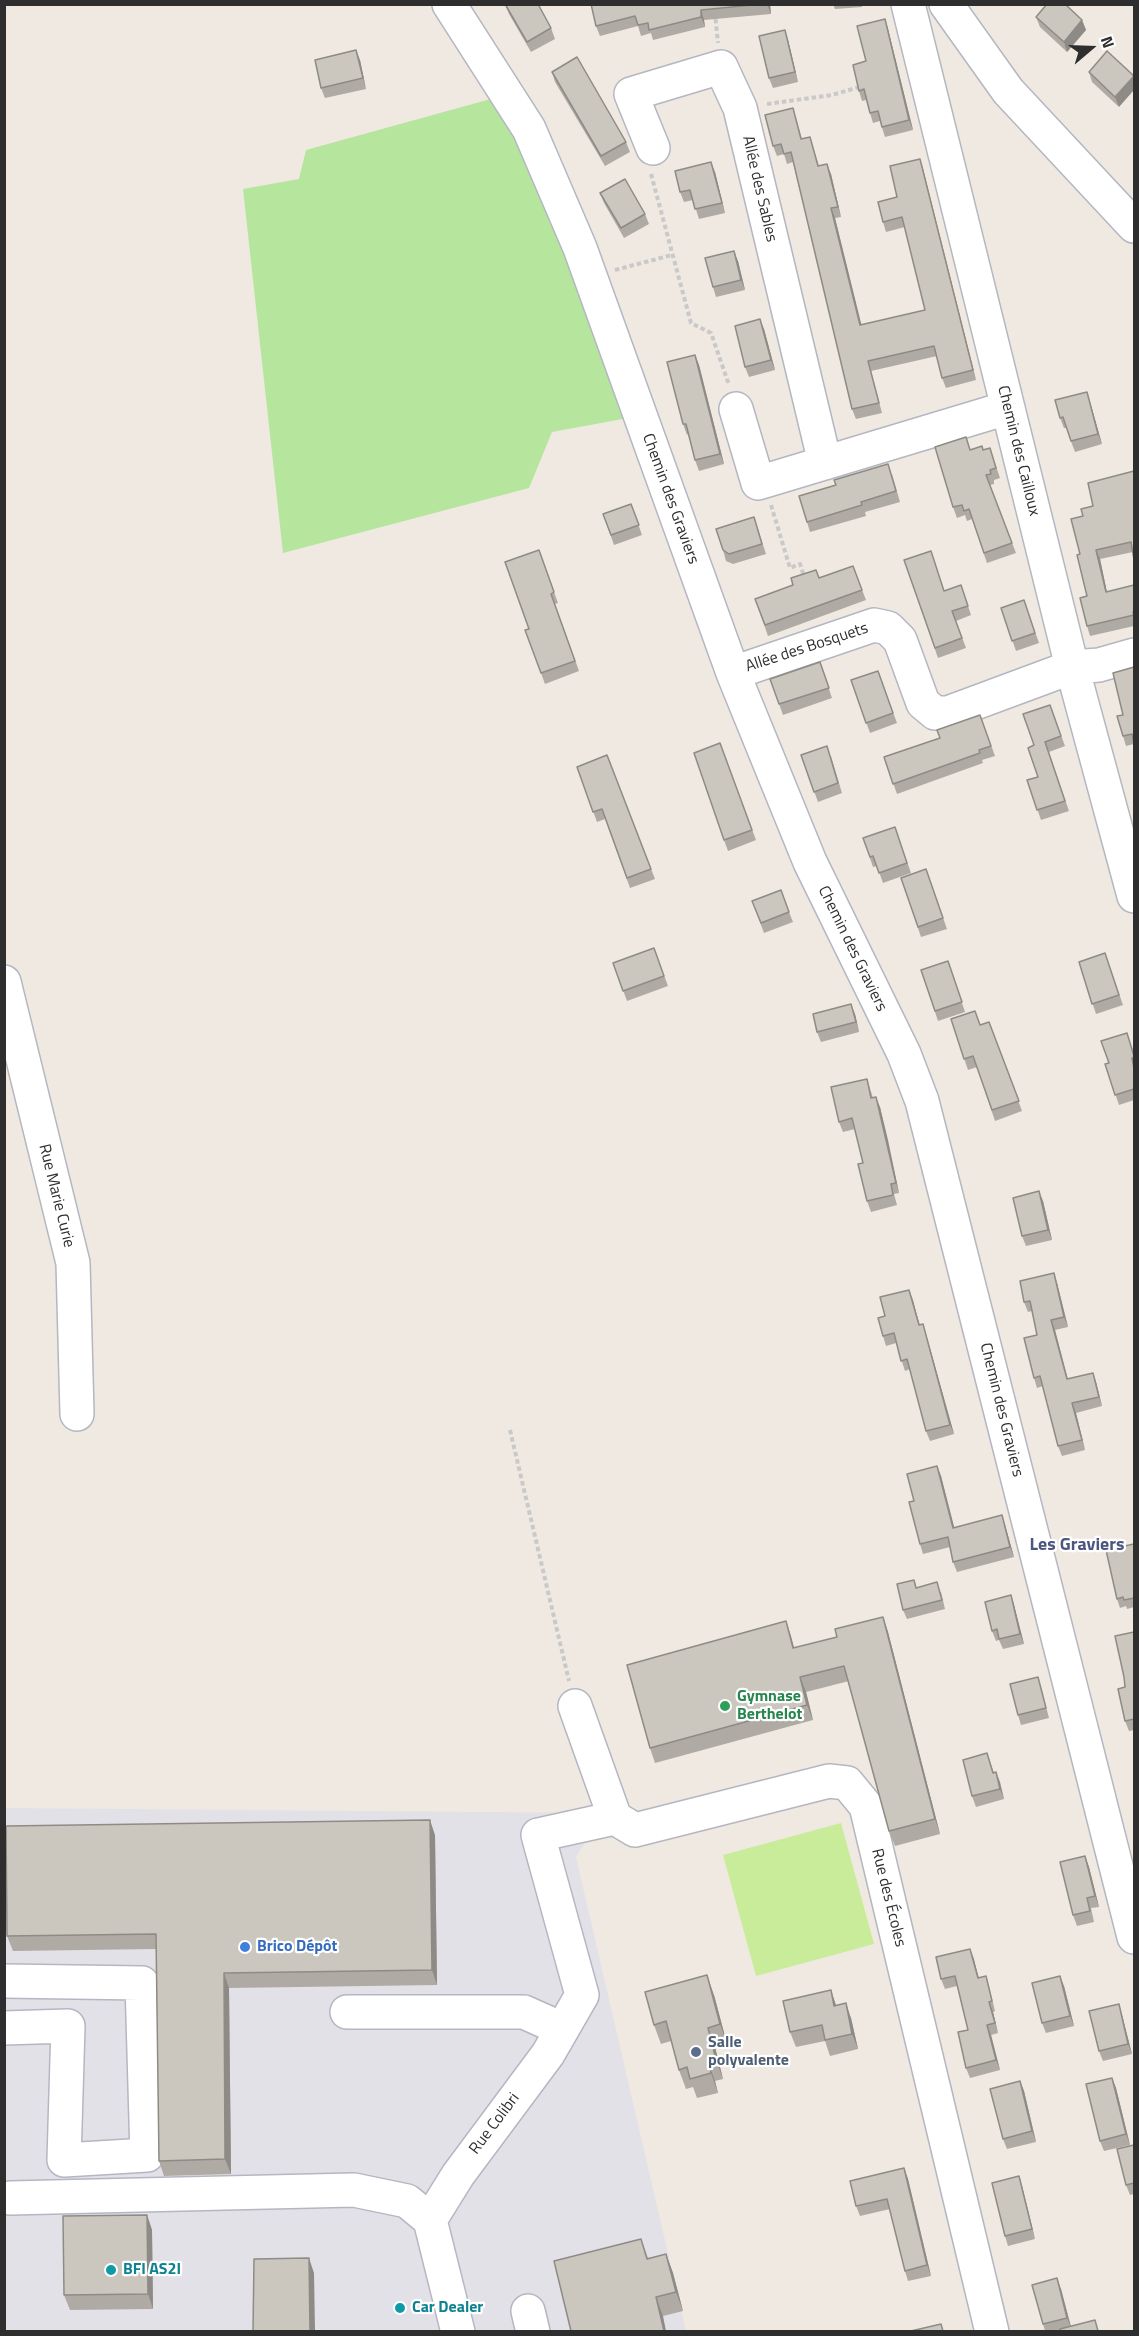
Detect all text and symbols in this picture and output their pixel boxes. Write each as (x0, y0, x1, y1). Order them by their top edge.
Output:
north arrow (1061, 18, 1121, 78)
text: N (1095, 33, 1121, 51)
street label: Allée des Sables (737, 134, 781, 244)
street label: Chemin des Cailloux (993, 384, 1043, 518)
street label: Chemin des Graviers (637, 431, 703, 567)
street label: Allée des Bosquets (743, 619, 871, 677)
street label: Chemin des Graviers (813, 883, 891, 1015)
street label: Rue Marie Curie (34, 1142, 78, 1250)
street label: Chemin des Graviers (975, 1341, 1027, 1479)
district label: Les Graviers (1030, 1535, 1124, 1557)
place label: Gymnase Berthelot (737, 1687, 802, 1725)
marker: Gymnase Berthelot (718, 1699, 732, 1713)
street label: Rue des Écoles (867, 1847, 909, 1949)
place label: Brico Dépôt (257, 1937, 337, 1957)
marker: Brico Dépôt (238, 1940, 252, 1954)
place label: Salle polyvalente (708, 2033, 789, 2071)
marker: Salle polyvalente (689, 2045, 703, 2059)
street label: Rue Colibri (466, 2090, 524, 2158)
place label: BFI AS2I (123, 2260, 181, 2280)
marker: BFI AS2I (104, 2263, 118, 2277)
place label: Car Dealer (412, 2298, 483, 2318)
marker: Car Dealer (393, 2301, 407, 2315)

